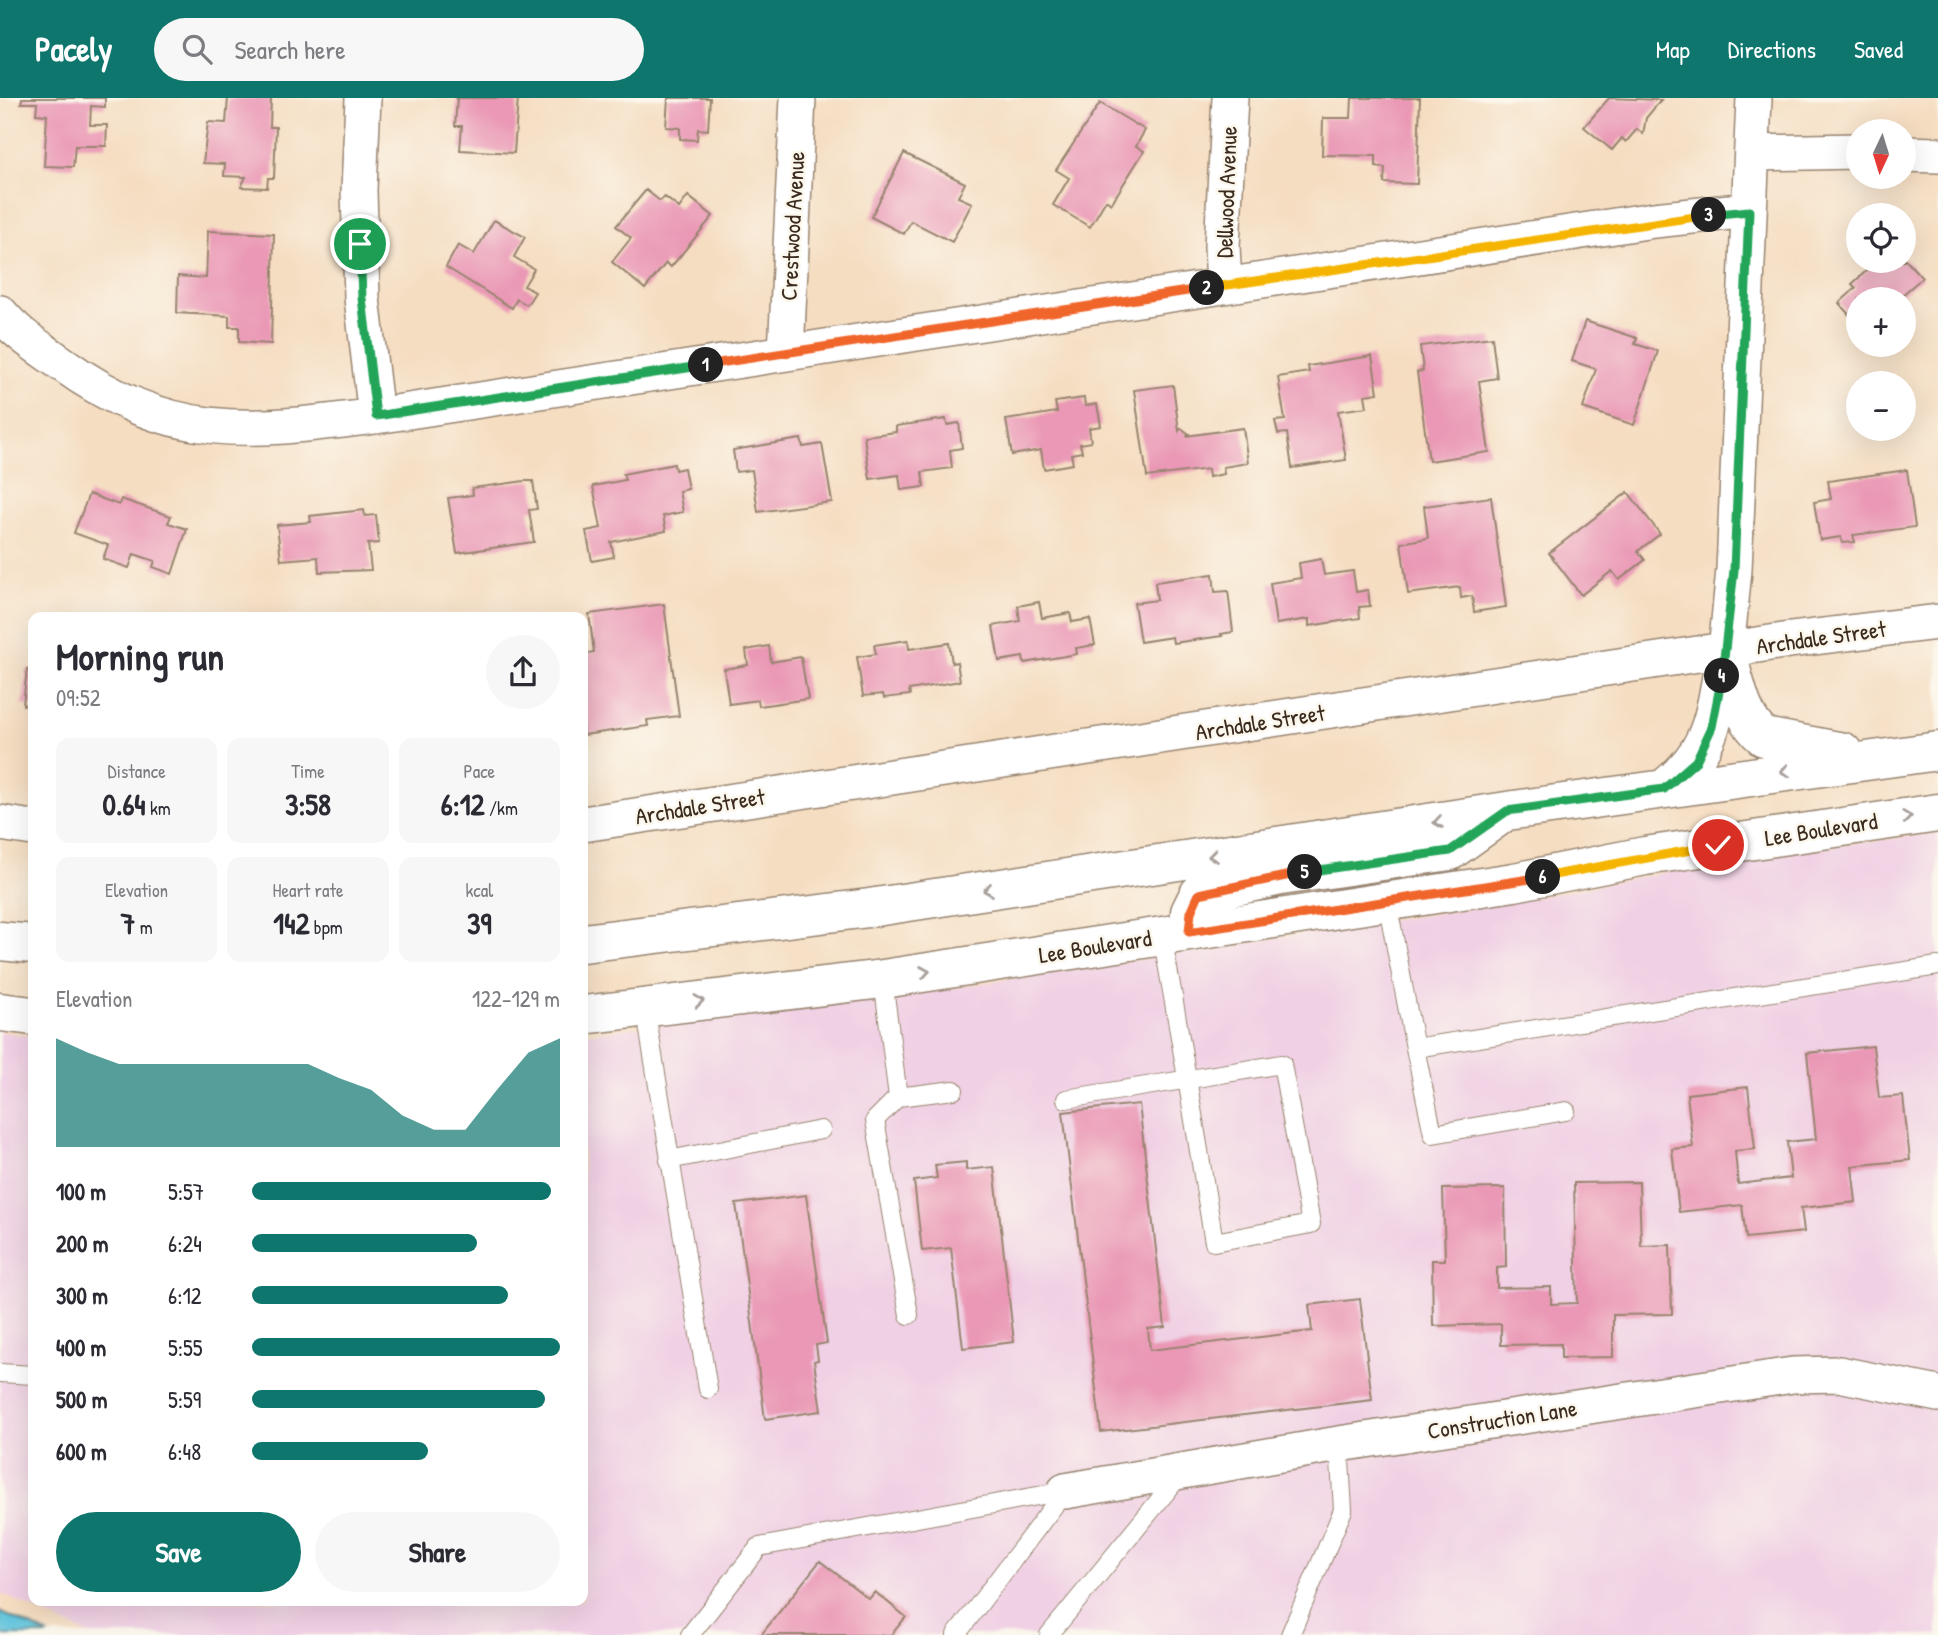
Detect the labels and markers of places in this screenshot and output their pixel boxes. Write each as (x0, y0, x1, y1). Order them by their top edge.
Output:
pin: 3 (1692, 198, 1726, 232)
pin (330, 214, 390, 274)
pin: 2 (1190, 270, 1224, 306)
pin: 1 (688, 348, 724, 382)
pin: 4 (1704, 658, 1740, 694)
pin (1688, 815, 1748, 875)
pin: 5 (1288, 854, 1322, 890)
pin: 6 (1526, 860, 1560, 894)

